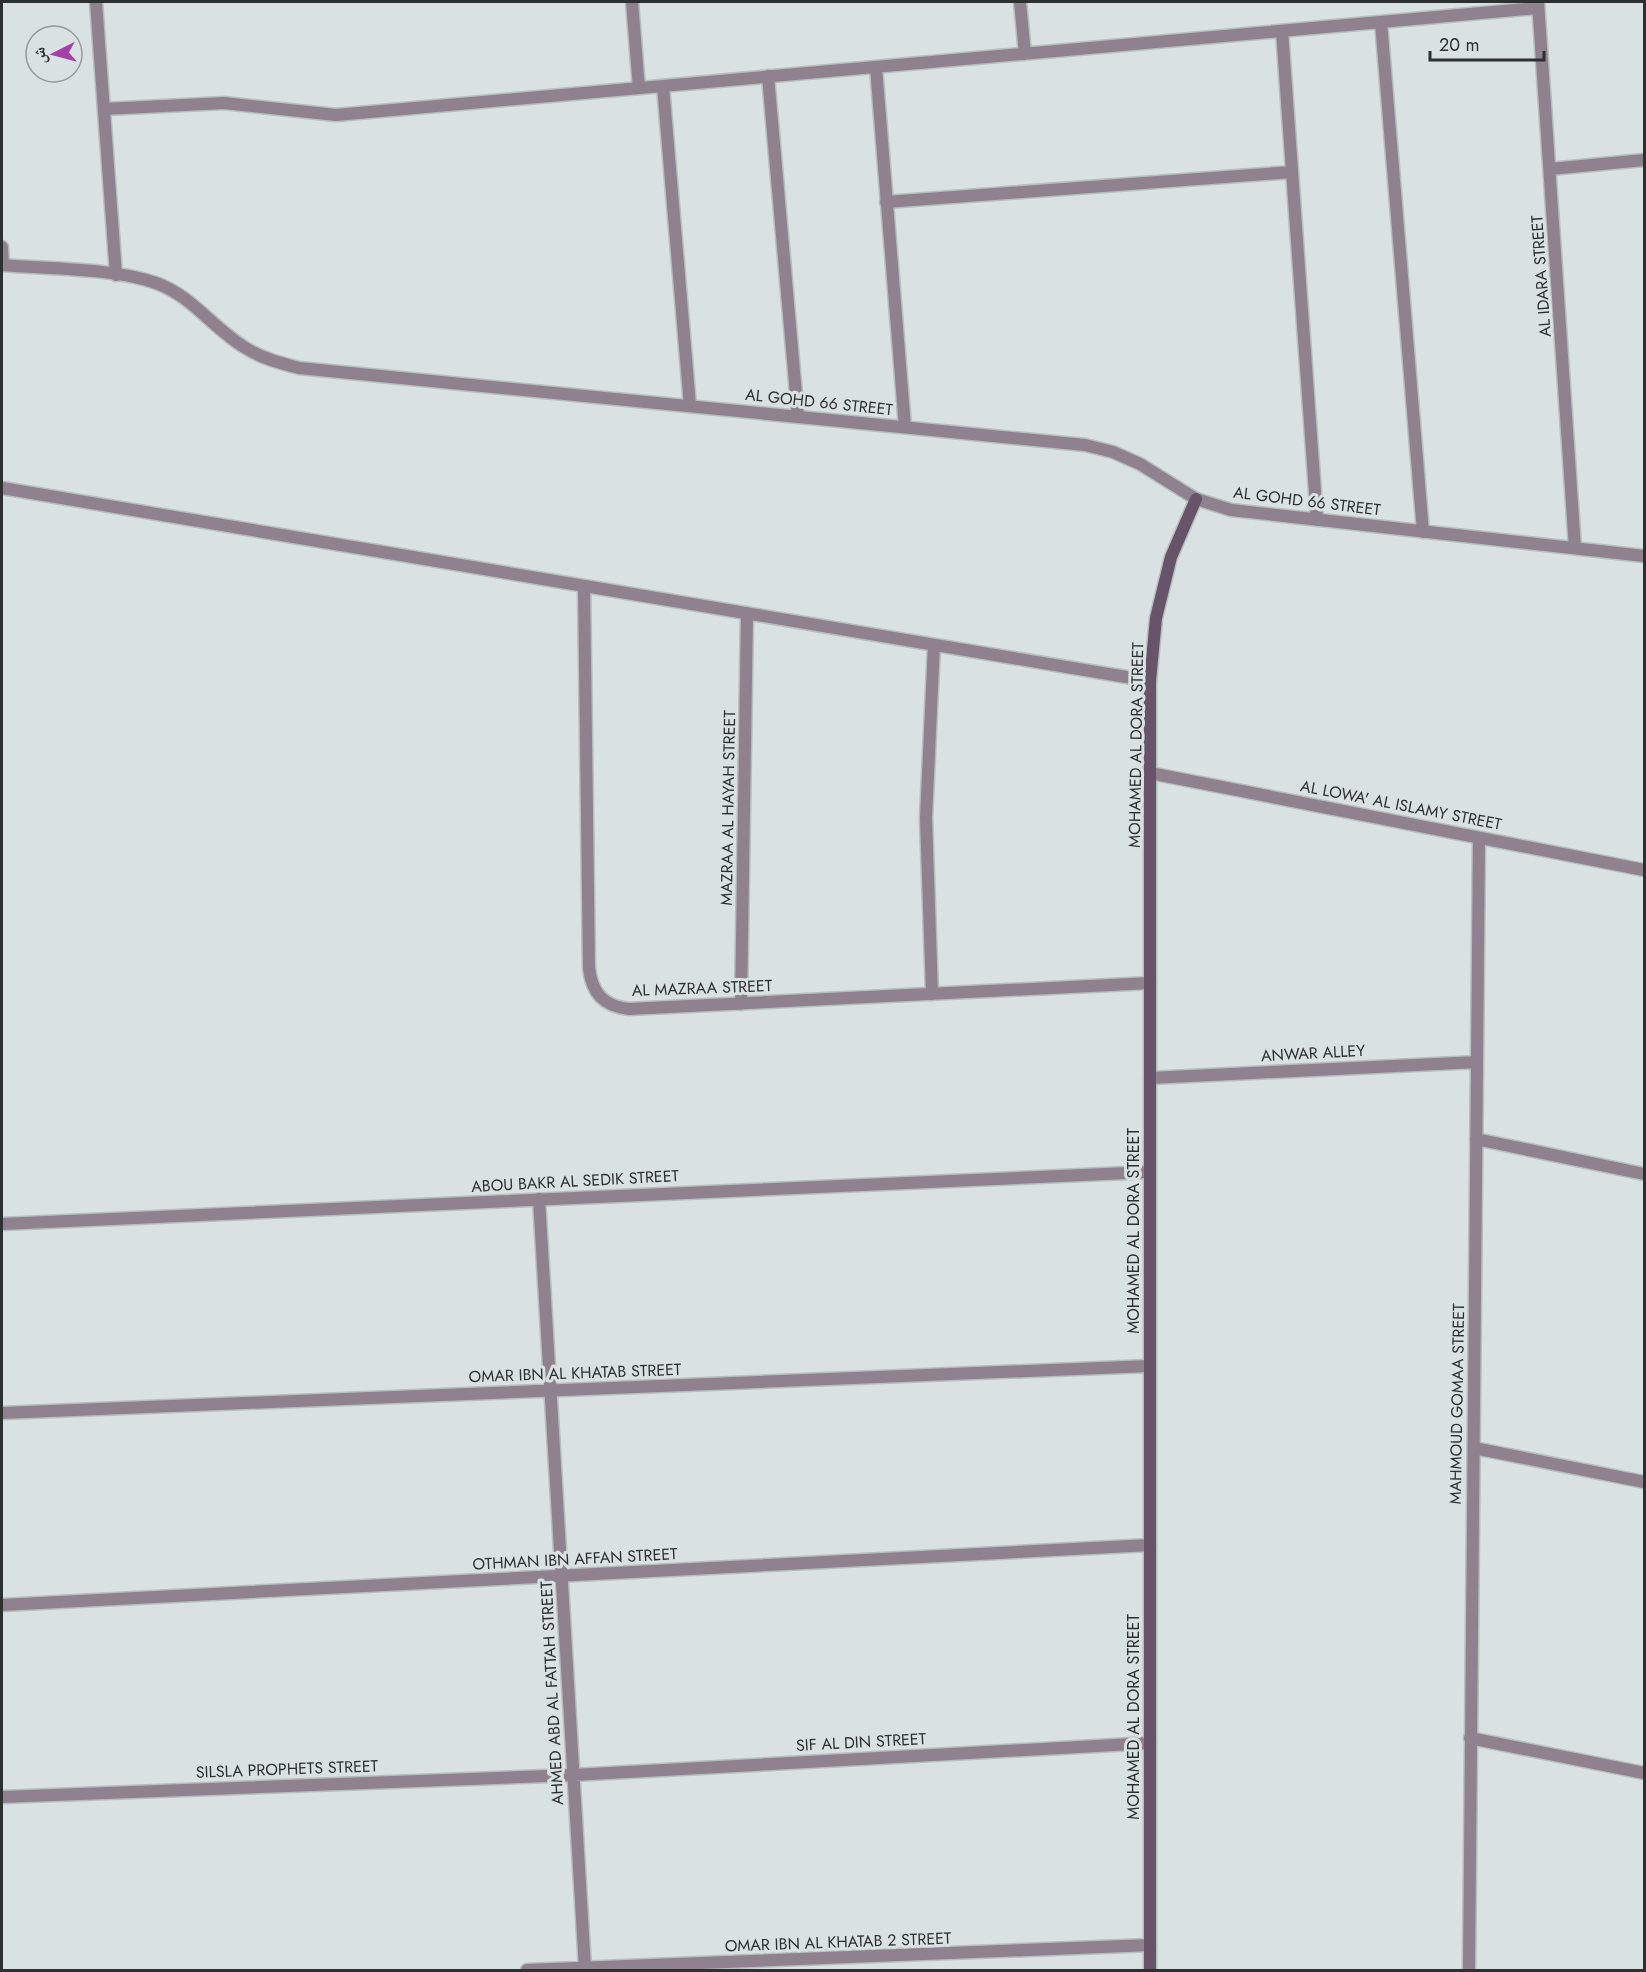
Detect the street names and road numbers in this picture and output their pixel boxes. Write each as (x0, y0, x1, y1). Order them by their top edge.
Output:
street label: AL IDARA STREET (1525, 214, 1557, 338)
street label: AL GOHD 66 STREET (744, 383, 894, 421)
street label: AL GOHD 66 STREET (1232, 481, 1382, 522)
street label: MOHAMED AL DORA STREET (1123, 641, 1149, 848)
street label: MAZRAA AL HAYAH STREET (715, 710, 741, 906)
street label: AL LOWA' AL ISLAMY STREET (1298, 774, 1504, 836)
street label: AL MAZRAA STREET (631, 974, 773, 1002)
street label: ANWAR ALLEY (1260, 1039, 1366, 1067)
street label: MOHAMED AL DORA STREET (1122, 1128, 1145, 1334)
street label: ABOU BAKR AL SEDIK STREET (471, 1164, 680, 1198)
street label: MAHMOUD GOMAA STREET (1444, 1303, 1470, 1505)
street label: OMAR IBN AL KHATAB STREET (468, 1358, 682, 1388)
street label: OTHMAN IBN AFFAN STREET (472, 1542, 679, 1576)
street label: AHMED ABD AL FATTAH STREET (535, 1580, 569, 1806)
street label: MOHAMED AL DORA STREET (1122, 1614, 1145, 1820)
street label: SIF AL DIN STREET (795, 1727, 927, 1757)
street label: SILSLA PROPHETS STREET (196, 1754, 379, 1784)
street label: OMAR IBN AL KHATAB 2 STREET (724, 1927, 952, 1957)

